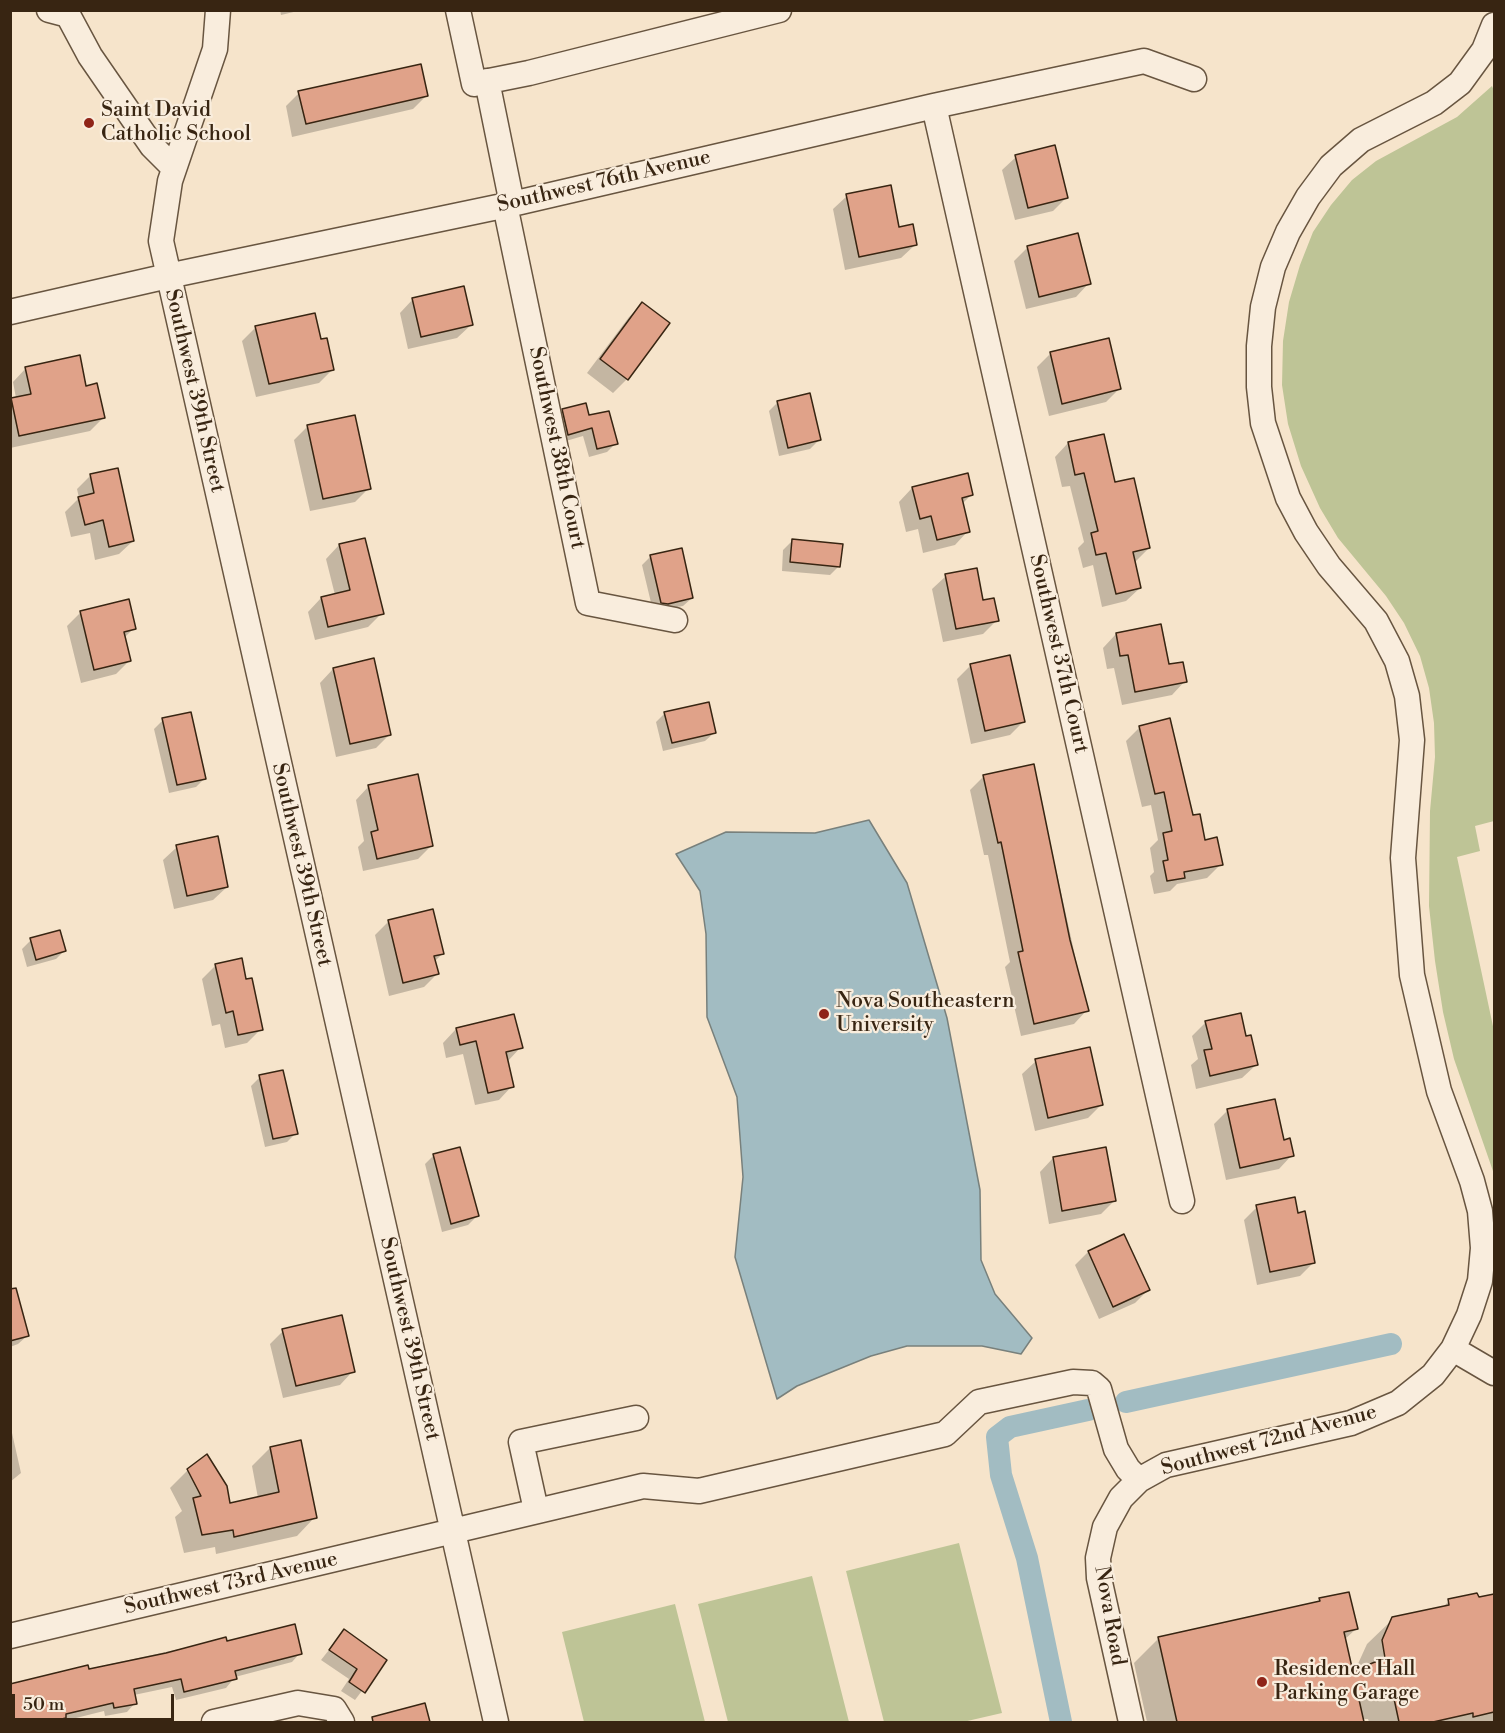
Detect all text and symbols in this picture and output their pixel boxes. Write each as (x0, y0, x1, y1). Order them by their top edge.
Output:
place label: Saint David Catholic School (101, 98, 251, 148)
marker: Saint David Catholic School (82, 116, 96, 130)
street label: Southwest 76th Avenue (495, 145, 713, 219)
street label: Southwest 39th Street (158, 287, 230, 495)
street label: Southwest 38th Court (522, 344, 590, 552)
street label: Southwest 37th Court (1023, 552, 1093, 756)
street label: Southwest 39th Street (265, 761, 337, 969)
place label: Nova Southeastern University (836, 989, 1014, 1039)
marker: Nova Southeastern University (817, 1007, 831, 1021)
street label: Southwest 39th Street (373, 1235, 445, 1443)
street label: Southwest 72nd Avenue (1158, 1400, 1380, 1482)
street label: Southwest 73rd Avenue (122, 1547, 340, 1621)
street label: Nova Road (1088, 1564, 1130, 1668)
place label: Residence Hall Parking Garage (1274, 1657, 1419, 1707)
marker: Residence Hall Parking Garage (1255, 1675, 1269, 1689)
scale bar (15, 1682, 177, 1720)
text: 50 m (23, 1693, 64, 1716)

